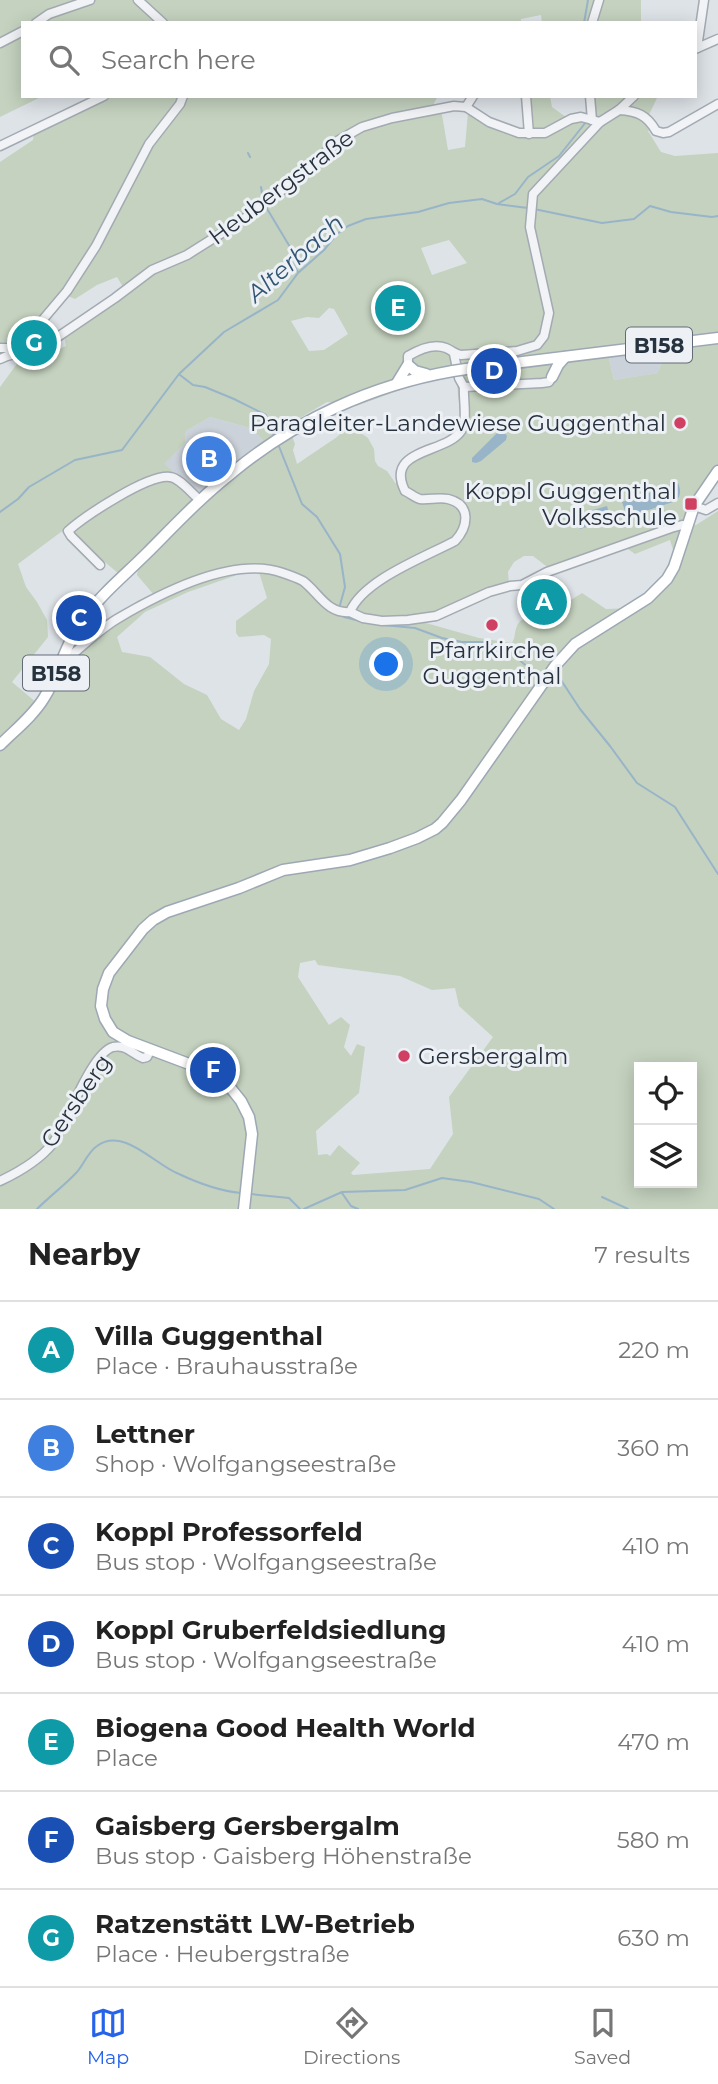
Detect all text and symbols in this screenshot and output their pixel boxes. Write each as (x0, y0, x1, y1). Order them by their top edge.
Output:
search box (21, 21, 697, 98)
icon: search (45, 41, 83, 79)
text: Search here (101, 44, 256, 76)
street label: Heubergstraße (203, 123, 359, 251)
water label: Alterbach (239, 208, 349, 309)
pin: E (375, 282, 421, 334)
pin: G (11, 317, 57, 369)
road number: B158 (626, 328, 692, 362)
pin: D (471, 345, 517, 397)
place label: Paragleiter-Landewiese Guggenthal (250, 409, 666, 437)
marker: Paragleiter-Landewiese Guggenthal (672, 415, 688, 431)
pin: B (186, 433, 232, 485)
place label: Koppl Guggenthal Volksschule (465, 477, 677, 531)
marker: Koppl Guggenthal Volksschule (683, 496, 699, 512)
pin: A (521, 576, 567, 628)
pin: C (56, 592, 102, 644)
marker: Pfarrkirche Guggenthal (484, 617, 500, 633)
place label: Pfarrkirche Guggenthal (423, 636, 561, 690)
your location (369, 647, 403, 681)
road number: B158 (23, 656, 89, 690)
place label: Gersbergalm (418, 1042, 568, 1070)
pin: F (190, 1044, 236, 1096)
marker: Gersbergalm (396, 1048, 412, 1064)
street label: Gersberg (35, 1049, 117, 1153)
map controls (634, 1062, 697, 1188)
button: locate (634, 1062, 697, 1125)
button: layers (634, 1125, 697, 1188)
text: Nearby (28, 1236, 140, 1273)
text: 7 results (594, 1241, 690, 1269)
text: Villa Guggenthal (95, 1320, 323, 1352)
text: A (42, 1336, 60, 1364)
text: 220 m (618, 1336, 690, 1364)
text: Place · Brauhausstraße (95, 1352, 358, 1380)
text: Lettner (95, 1418, 195, 1450)
text: B (42, 1434, 60, 1462)
text: 360 m (617, 1434, 690, 1462)
text: Shop · Wolfgangseestraße (95, 1450, 396, 1478)
text: Koppl Professorfeld (95, 1516, 363, 1548)
text: C (43, 1532, 59, 1560)
text: 410 m (621, 1532, 690, 1560)
text: Bus stop · Wolfgangseestraße (95, 1548, 437, 1576)
text: Koppl Gruberfeldsiedlung (95, 1614, 447, 1646)
text: D (42, 1630, 61, 1658)
text: 410 m (621, 1630, 690, 1658)
text: Bus stop · Wolfgangseestraße (95, 1646, 437, 1674)
text: Biogena Good Health World (95, 1712, 475, 1744)
text: E (43, 1728, 59, 1756)
text: 470 m (617, 1728, 690, 1756)
text: Place (95, 1744, 158, 1772)
text: Gaisberg Gersbergalm (95, 1810, 400, 1842)
text: F (44, 1826, 58, 1854)
text: 580 m (617, 1826, 690, 1854)
text: Bus stop · Gaisberg Höhenstraße (95, 1842, 472, 1870)
text: Ratzenstätt LW-Betrieb (95, 1908, 415, 1940)
text: G (42, 1924, 60, 1952)
text: 630 m (617, 1924, 690, 1952)
text: Place · Heubergstraße (95, 1940, 350, 1968)
tab: Map (87, 2004, 129, 2069)
tab: Directions (303, 2004, 400, 2069)
tab: Saved (574, 2004, 631, 2069)

